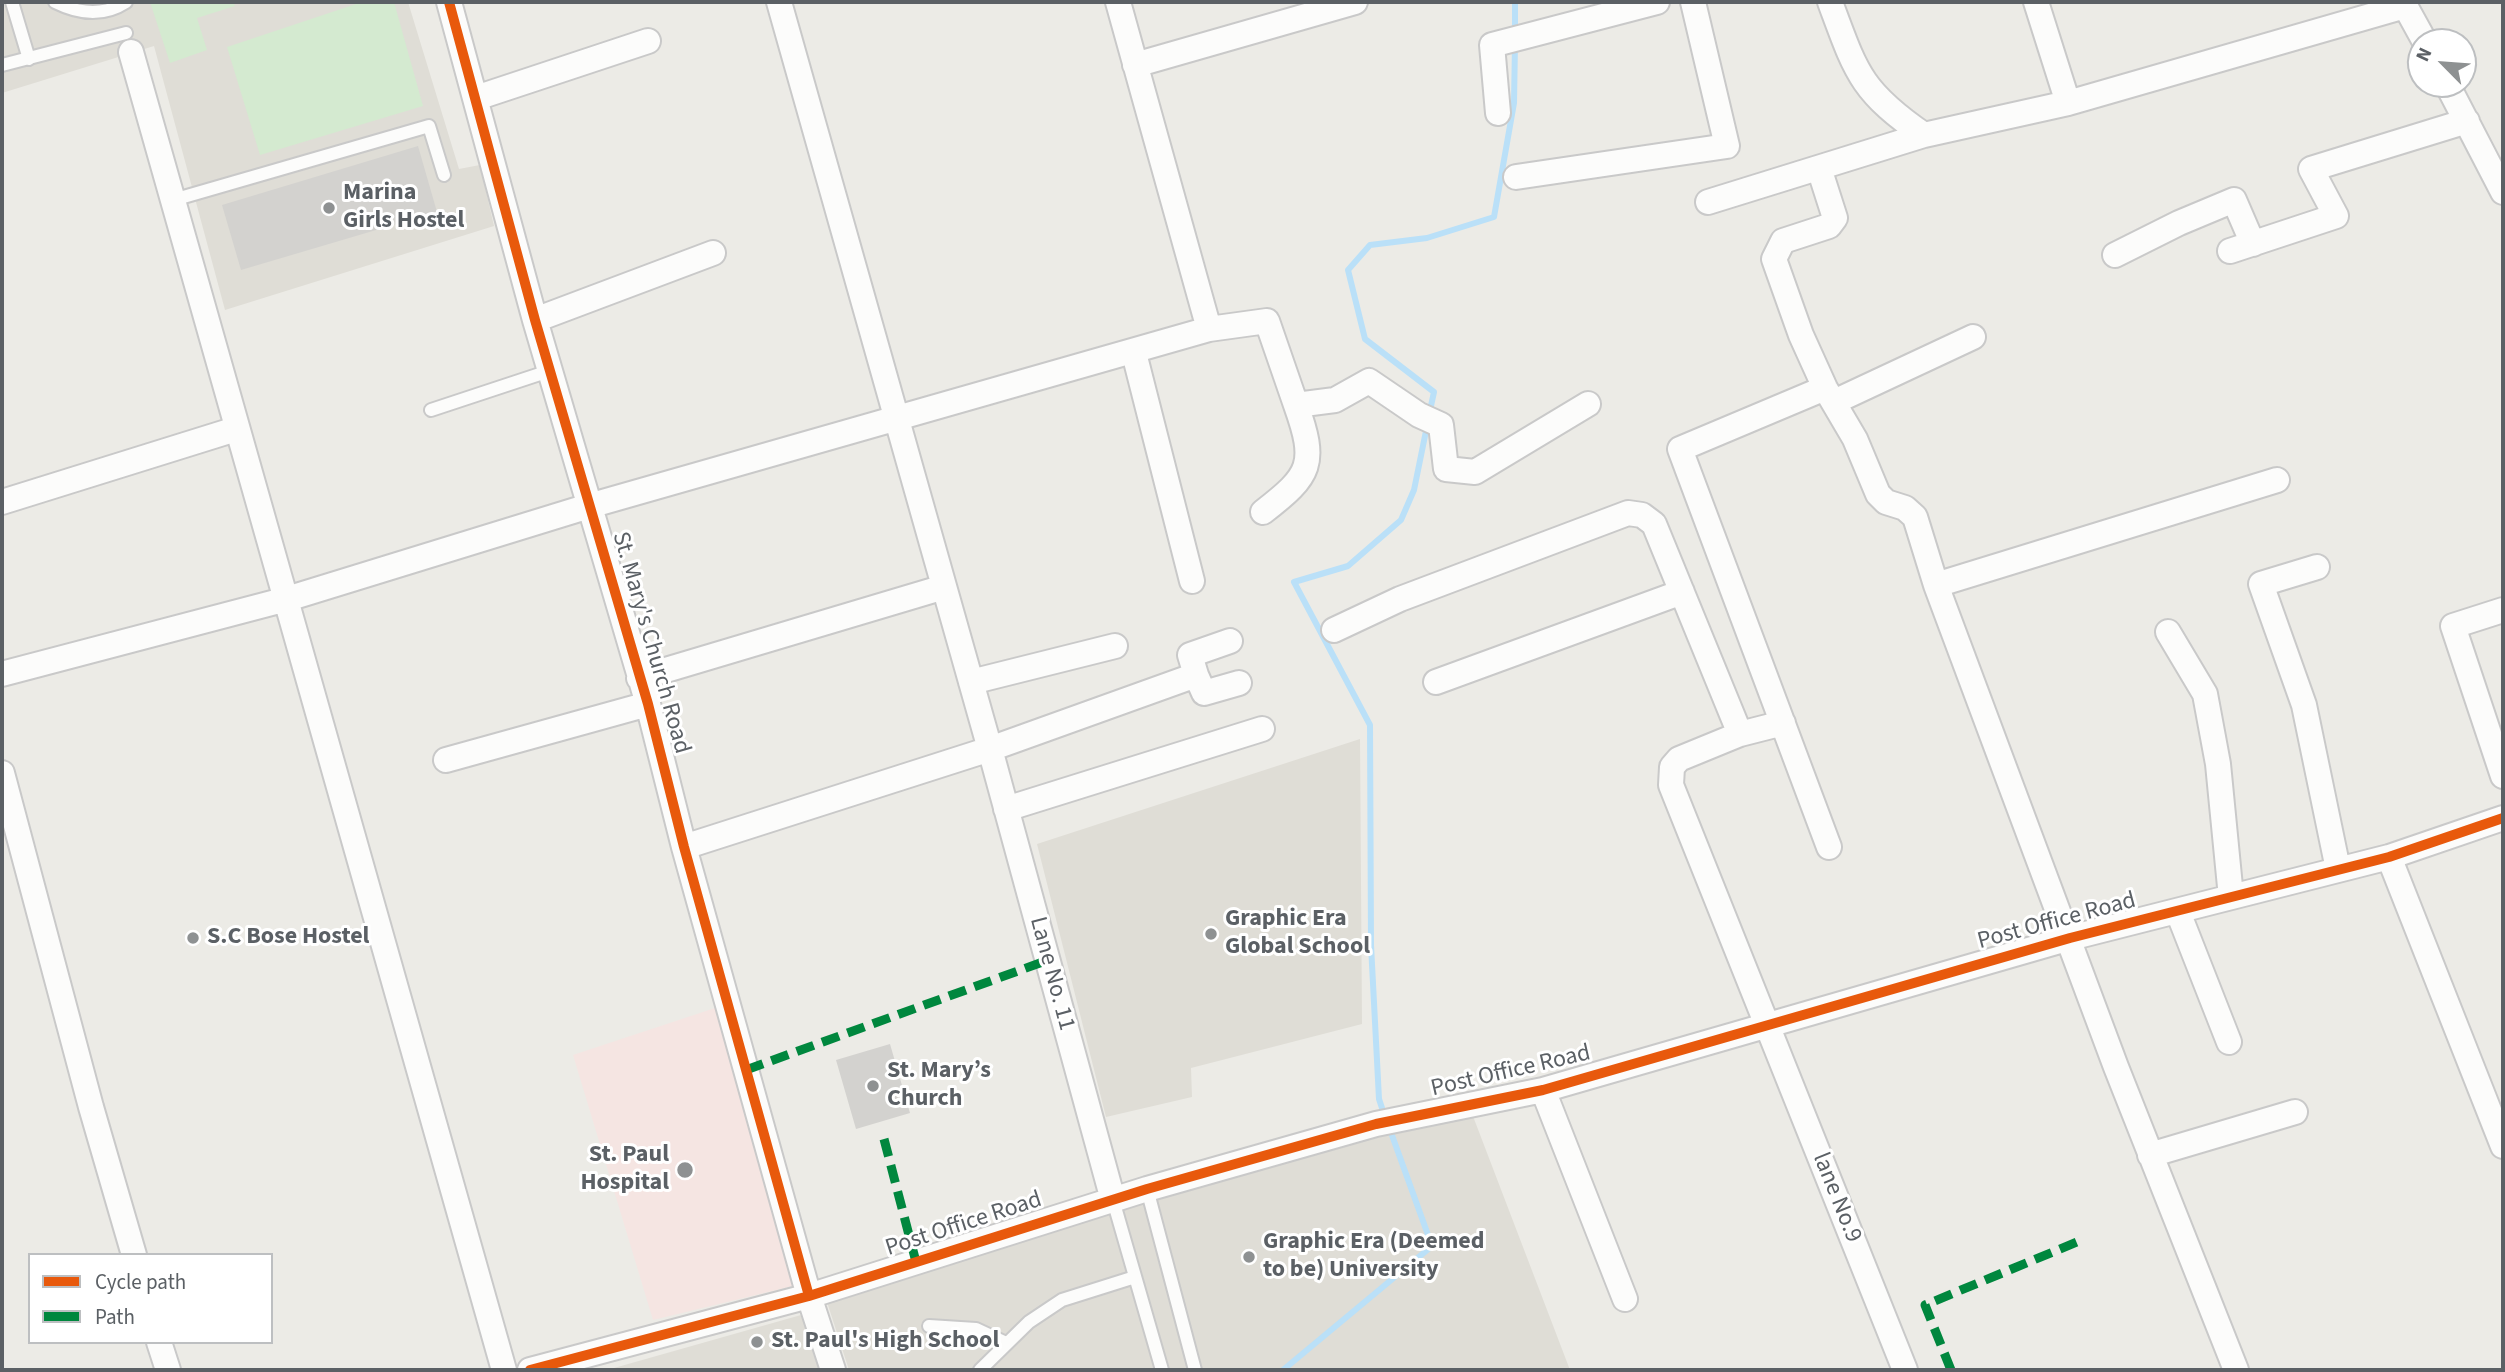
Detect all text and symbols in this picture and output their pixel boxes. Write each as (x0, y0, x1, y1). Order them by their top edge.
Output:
north arrow (2407, 28, 2477, 98)
text: N (2409, 43, 2439, 66)
place label: Marina Girls Hostel (343, 180, 464, 236)
marker: Marina Girls Hostel (321, 200, 337, 216)
street label: St. Mary's Church Road (605, 529, 695, 757)
street label: Post Office Road (1975, 887, 2139, 957)
place label: Graphic Era Global School (1225, 906, 1370, 962)
street label: Lane No. 11 (1022, 914, 1080, 1034)
place label: S.C Bose Hostel (207, 924, 369, 952)
marker: Graphic Era Global School (1203, 926, 1219, 942)
marker: S.C Bose Hostel (185, 930, 201, 946)
street label: Post Office Road (1428, 1040, 1594, 1104)
place label: St. Mary’s Church (887, 1058, 991, 1114)
marker: St. Mary’s Church (865, 1078, 881, 1094)
place label: St. Paul Hospital (580, 1142, 669, 1198)
street label: lane No.9 (1805, 1149, 1867, 1247)
marker: St. Paul Hospital (675, 1160, 695, 1180)
street label: Post Office Road (882, 1186, 1046, 1264)
place label: Graphic Era (Deemed to be) University (1263, 1229, 1485, 1285)
marker: Graphic Era (Deemed to be) University (1241, 1249, 1257, 1265)
legend (28, 1253, 273, 1344)
text: Cycle path (95, 1267, 186, 1297)
text: Path (95, 1302, 135, 1332)
place label: St. Paul's High School (771, 1328, 999, 1356)
marker: St. Paul's High School (749, 1334, 765, 1350)

